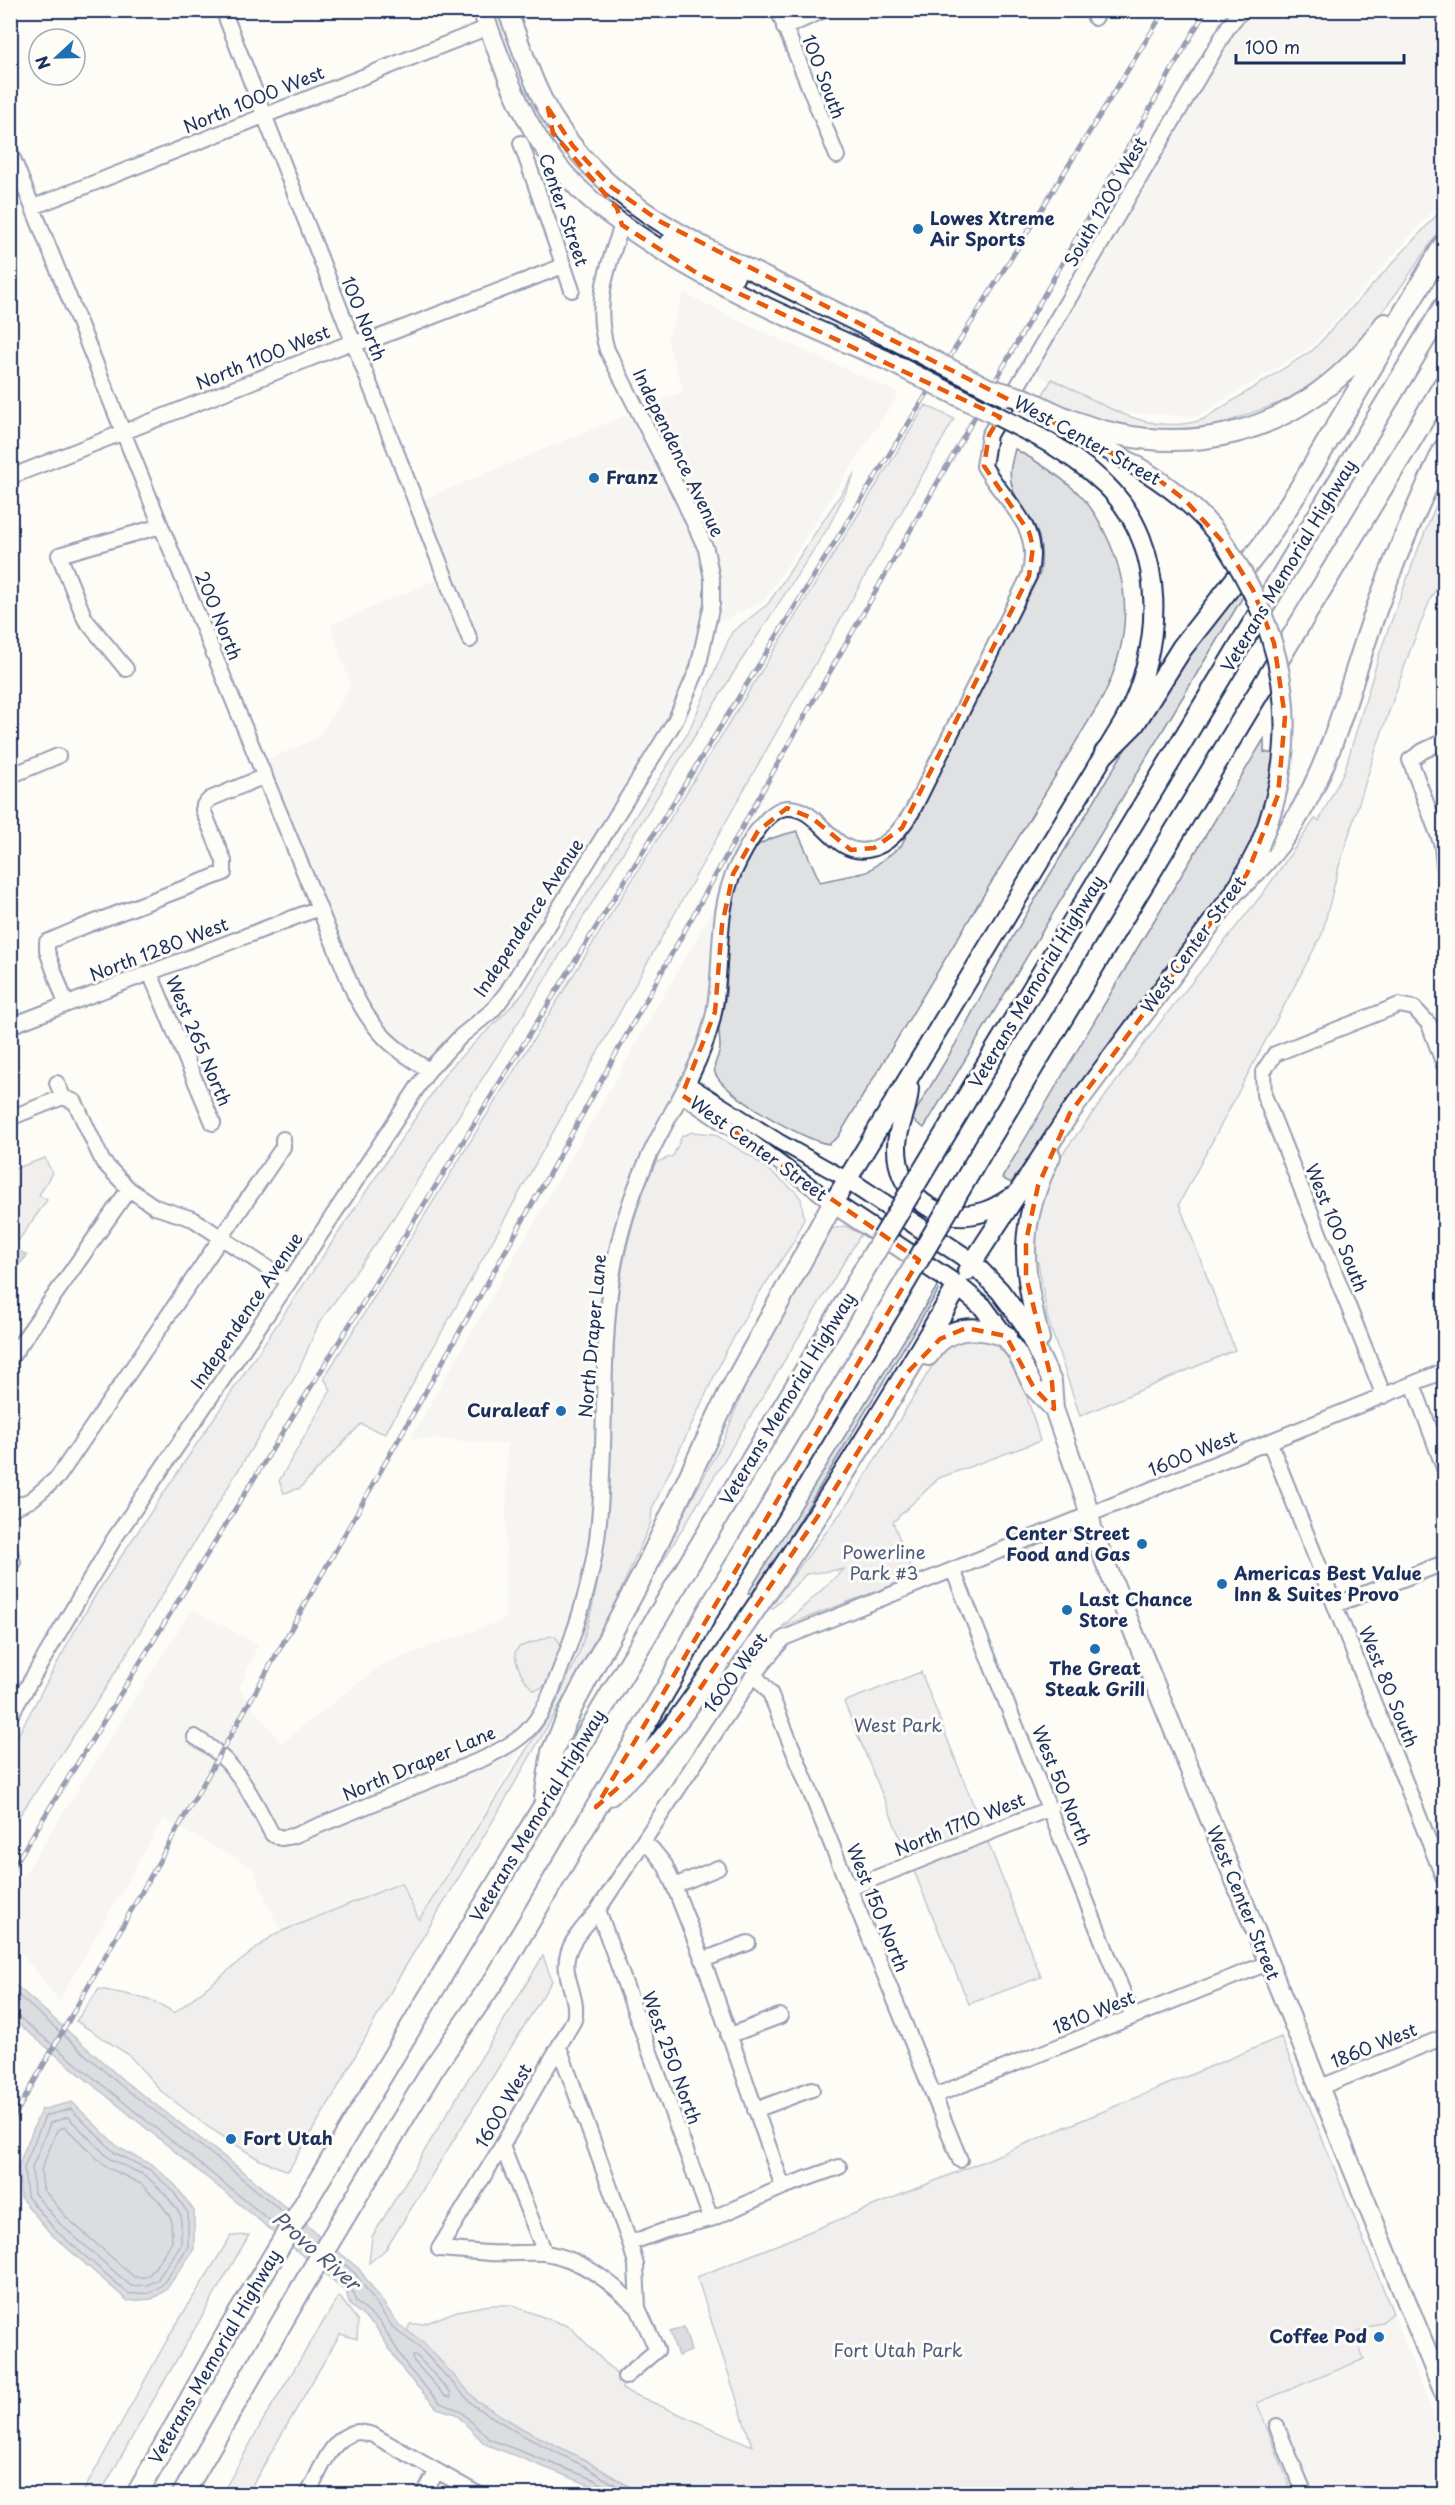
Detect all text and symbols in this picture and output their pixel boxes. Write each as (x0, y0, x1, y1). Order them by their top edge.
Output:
north arrow (27, 27, 87, 87)
scale bar (1236, 27, 1404, 65)
street label: 100 South (796, 30, 853, 122)
text: 100 m (1245, 33, 1300, 60)
text: N (29, 53, 56, 73)
street label: North 1000 West (179, 58, 328, 139)
street label: South 1200 West (1056, 131, 1153, 271)
street label: Center Street (532, 149, 596, 270)
place label: Lowes Xtreme Air Sports (930, 204, 1055, 252)
marker: Lowes Xtreme Air Sports (911, 222, 925, 236)
street label: 100 North (335, 272, 394, 365)
street label: North 1100 West (191, 317, 334, 396)
street label: Independence Avenue (627, 364, 732, 541)
street label: West Center Street (1009, 388, 1166, 491)
street label: Veterans Memorial Highway (1213, 454, 1362, 677)
place label: Franz (606, 463, 658, 490)
marker: Franz (587, 471, 601, 485)
street label: 200 North (189, 567, 250, 664)
street label: Independence Avenue (466, 832, 589, 1002)
street label: Veterans Memorial Highway (961, 870, 1110, 1093)
street label: West Center Street (1134, 870, 1252, 1019)
street label: North 1280 West (85, 910, 232, 987)
street label: West 265 North (160, 971, 239, 1110)
street label: West Center Street (684, 1089, 833, 1207)
street label: West 100 South (1299, 1159, 1375, 1296)
street label: Independence Avenue (183, 1226, 309, 1394)
street label: North Draper Lane (571, 1253, 612, 1419)
street label: Veterans Memorial Highway (712, 1287, 861, 1510)
place label: Curaleaf (467, 1396, 550, 1423)
marker: Curaleaf (554, 1404, 568, 1418)
street label: 1600 West (1144, 1423, 1241, 1483)
place label: Center Street Food and Gas (1005, 1519, 1130, 1567)
marker: Center Street Food and Gas (1135, 1537, 1149, 1551)
park label: Powerline Park #3 (842, 1538, 926, 1586)
place label: Americas Best Value Inn & Suites Provo (1233, 1559, 1422, 1607)
marker: Americas Best Value Inn & Suites Provo (1215, 1577, 1229, 1591)
place label: Last Chance Store (1079, 1585, 1192, 1633)
marker: Last Chance Store (1060, 1603, 1074, 1617)
street label: West 80 South (1353, 1622, 1426, 1751)
street label: 1600 West (696, 1626, 773, 1718)
marker: The Great Steak Grill (1088, 1642, 1102, 1656)
place label: The Great Steak Grill (1045, 1654, 1145, 1702)
street label: Veterans Memorial Highway (462, 1704, 611, 1927)
park label: West Park (854, 1711, 942, 1738)
street label: North Draper Lane (338, 1718, 499, 1807)
street label: West 50 North (1026, 1721, 1099, 1850)
street label: North 1710 West (890, 1785, 1029, 1862)
street label: West Center Street (1201, 1821, 1288, 1984)
street label: West 150 North (840, 1839, 916, 1976)
street label: 1810 West (1048, 1983, 1138, 2040)
street label: West 250 North (636, 1987, 709, 2128)
street label: 1860 West (1326, 2015, 1421, 2074)
street label: 1600 West (468, 2058, 538, 2153)
place label: Fort Utah (243, 2124, 333, 2151)
marker: Fort Utah (224, 2132, 238, 2146)
water label: Provo River (266, 2203, 369, 2299)
street label: Veterans Memorial Highway (141, 2244, 286, 2469)
place label: Coffee Pod (1269, 2322, 1367, 2349)
marker: Coffee Pod (1372, 2330, 1386, 2344)
park label: Fort Utah Park (833, 2336, 963, 2363)

